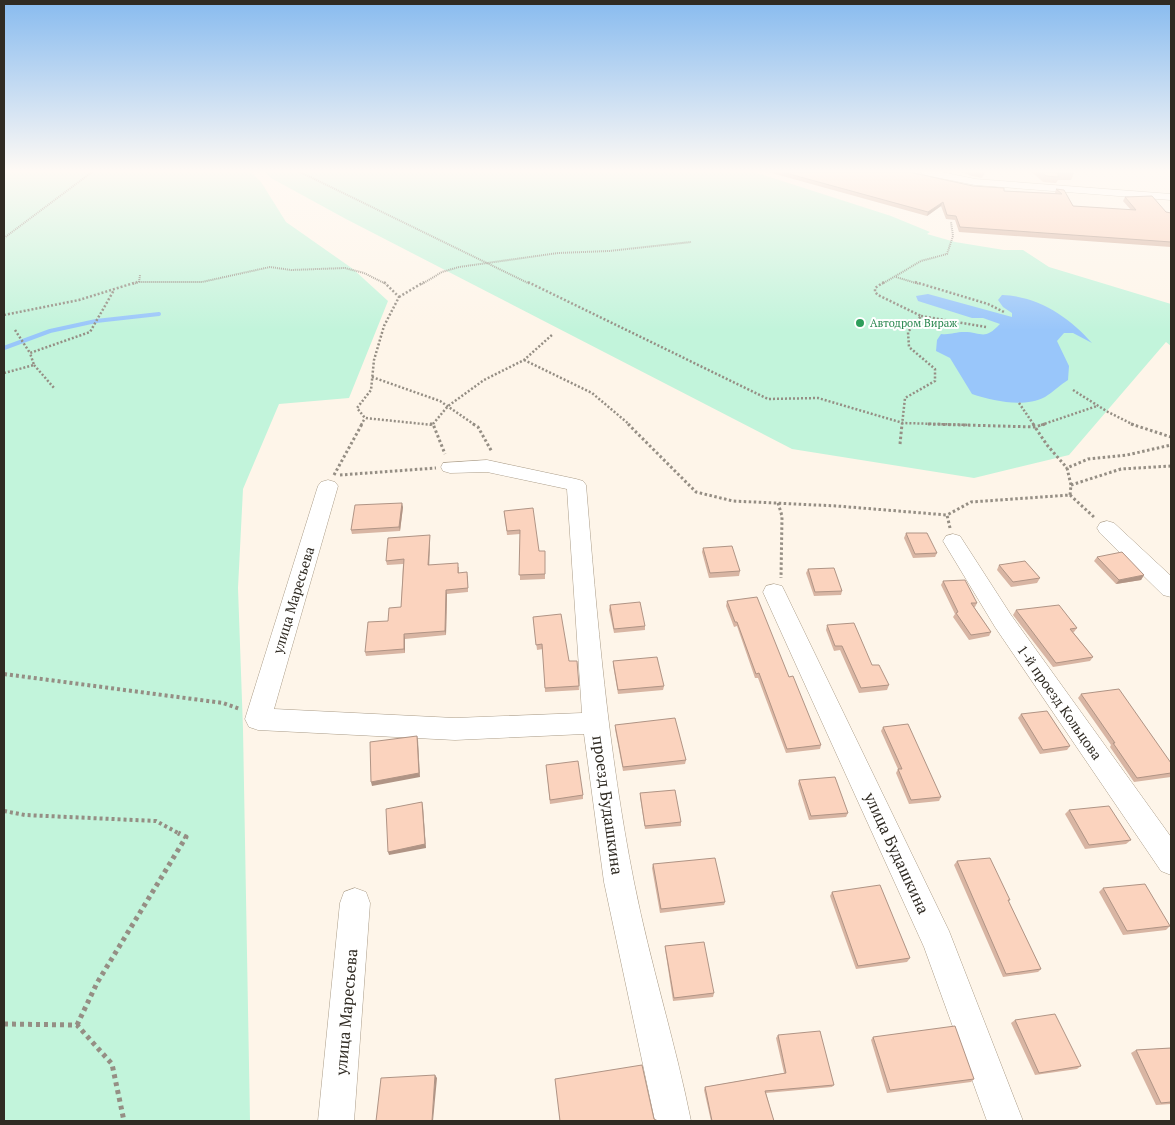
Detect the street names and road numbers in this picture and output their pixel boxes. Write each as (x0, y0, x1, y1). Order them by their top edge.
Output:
street label: улица Маресьева (267, 544, 318, 657)
street label: 1-й проезд Кольцова (1013, 641, 1107, 763)
street label: проезд Будашкина (587, 734, 629, 876)
street label: улица Будашкина (859, 788, 935, 918)
street label: улица Маресьева (329, 948, 362, 1077)

